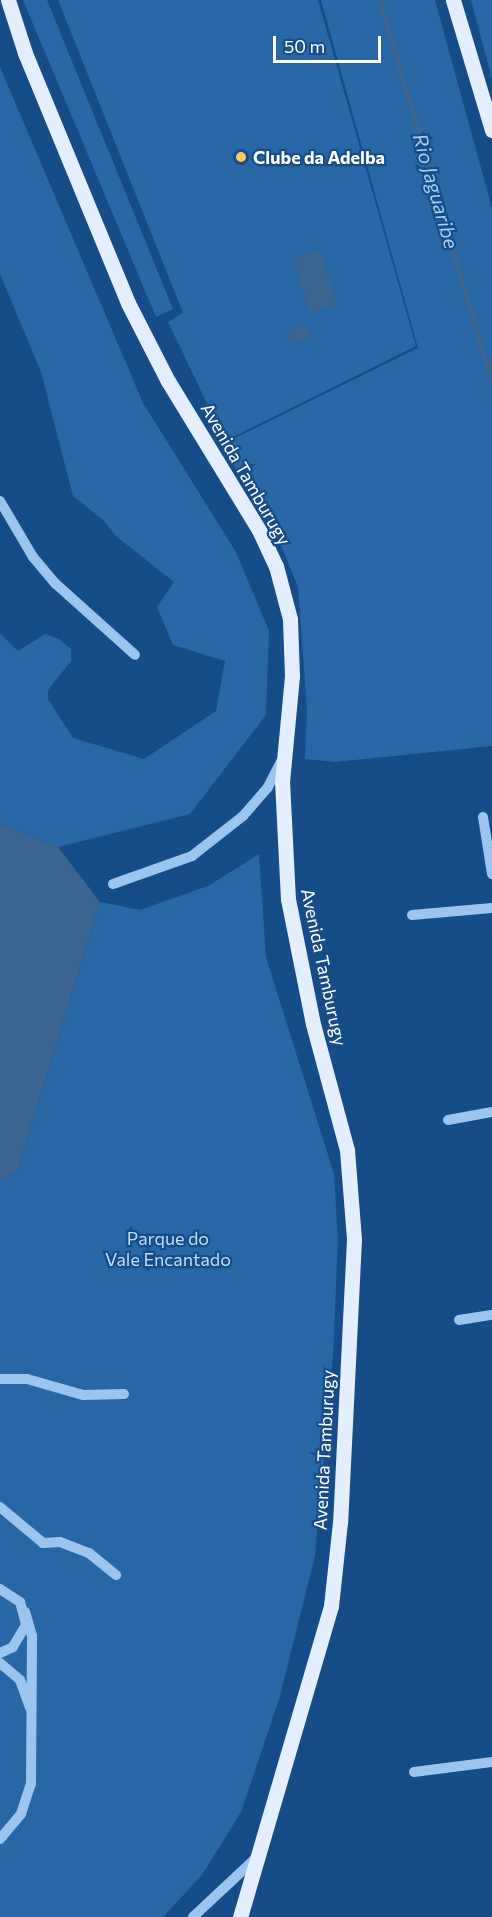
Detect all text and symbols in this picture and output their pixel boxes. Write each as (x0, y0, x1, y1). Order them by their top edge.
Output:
scale bar (276, 24, 384, 62)
text: 50 m (284, 35, 325, 57)
water label: Rio Jaguaribe (408, 131, 464, 251)
place label: Clube da Adelba (253, 146, 385, 168)
marker: Clube da Adelba (234, 150, 248, 164)
street label: Avenida Tamburugy (197, 399, 295, 549)
street label: Avenida Tamburugy (297, 886, 351, 1048)
park label: Parque do Vale Encantado (105, 1228, 231, 1270)
street label: Avenida Tamburugy (309, 1369, 339, 1531)

